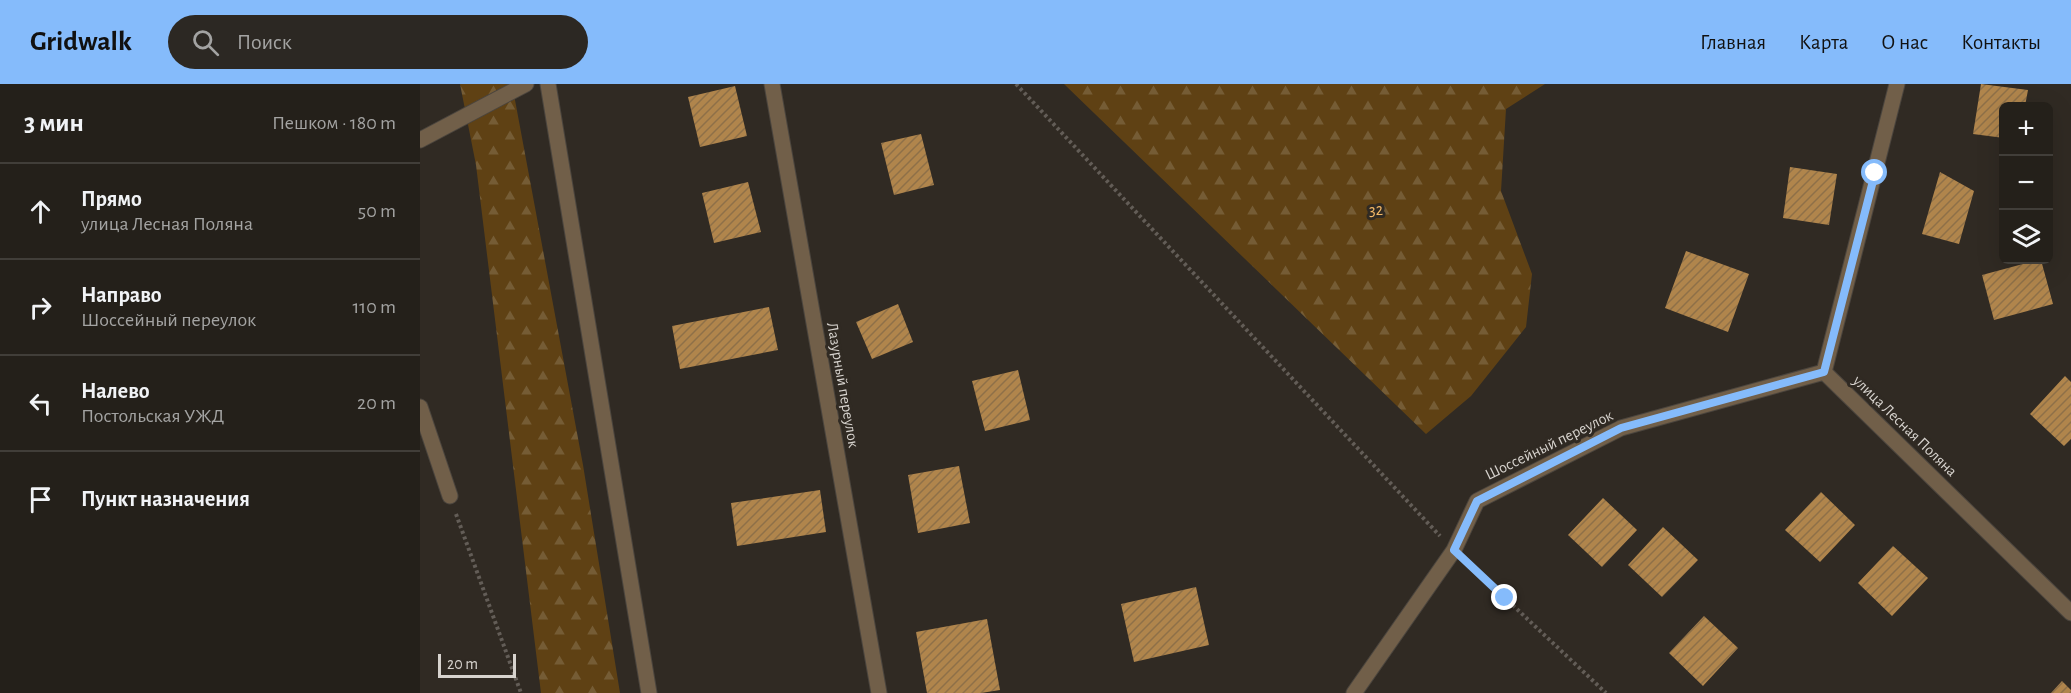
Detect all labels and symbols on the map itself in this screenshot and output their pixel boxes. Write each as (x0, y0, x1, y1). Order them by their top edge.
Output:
route start (1861, 159, 1887, 185)
park label: 32 (1369, 202, 1383, 218)
street label: Лазурный переулок (823, 321, 862, 450)
street label: улица Лесная Поляна (1848, 372, 1960, 480)
street label: Шоссейный переулок (1482, 407, 1617, 484)
route end (1491, 584, 1517, 610)
scale bar (438, 651, 516, 678)

